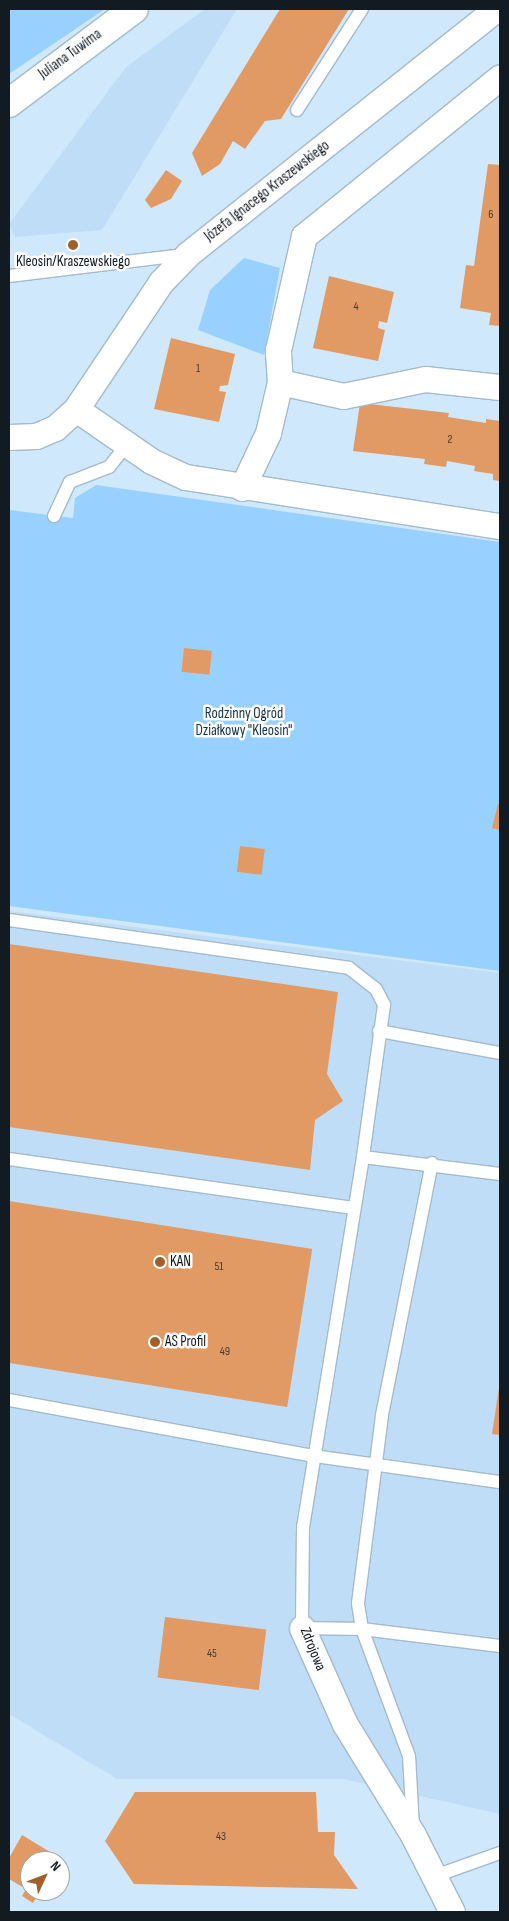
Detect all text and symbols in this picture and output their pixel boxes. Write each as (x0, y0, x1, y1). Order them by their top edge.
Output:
street label: Juliana Tuwima (35, 25, 105, 83)
street label: Józefa Ignacego Kraszewskiego (201, 137, 333, 245)
house number: 6 (488, 208, 494, 222)
marker: Kleosin/Kraszewskiego (67, 239, 79, 251)
place label: Kleosin/Kraszewskiego (16, 253, 130, 271)
house number: 4 (353, 300, 359, 314)
house number: 1 (196, 362, 200, 376)
house number: 2 (448, 433, 452, 447)
park label: Rodzinny Ogród Działkowy "Kleosin" (195, 704, 293, 739)
place label: KAN (170, 1253, 191, 1271)
marker: KAN (154, 1256, 166, 1268)
house number: 51 (214, 1260, 224, 1274)
place label: AS Profil (165, 1333, 206, 1351)
marker: AS Profil (149, 1336, 161, 1348)
house number: 49 (220, 1345, 230, 1359)
street label: Zdrojowa (296, 1625, 330, 1673)
house number: 45 (207, 1647, 217, 1661)
house number: 43 (216, 1830, 226, 1844)
north arrow (20, 1851, 70, 1901)
text: N (47, 1858, 64, 1875)

